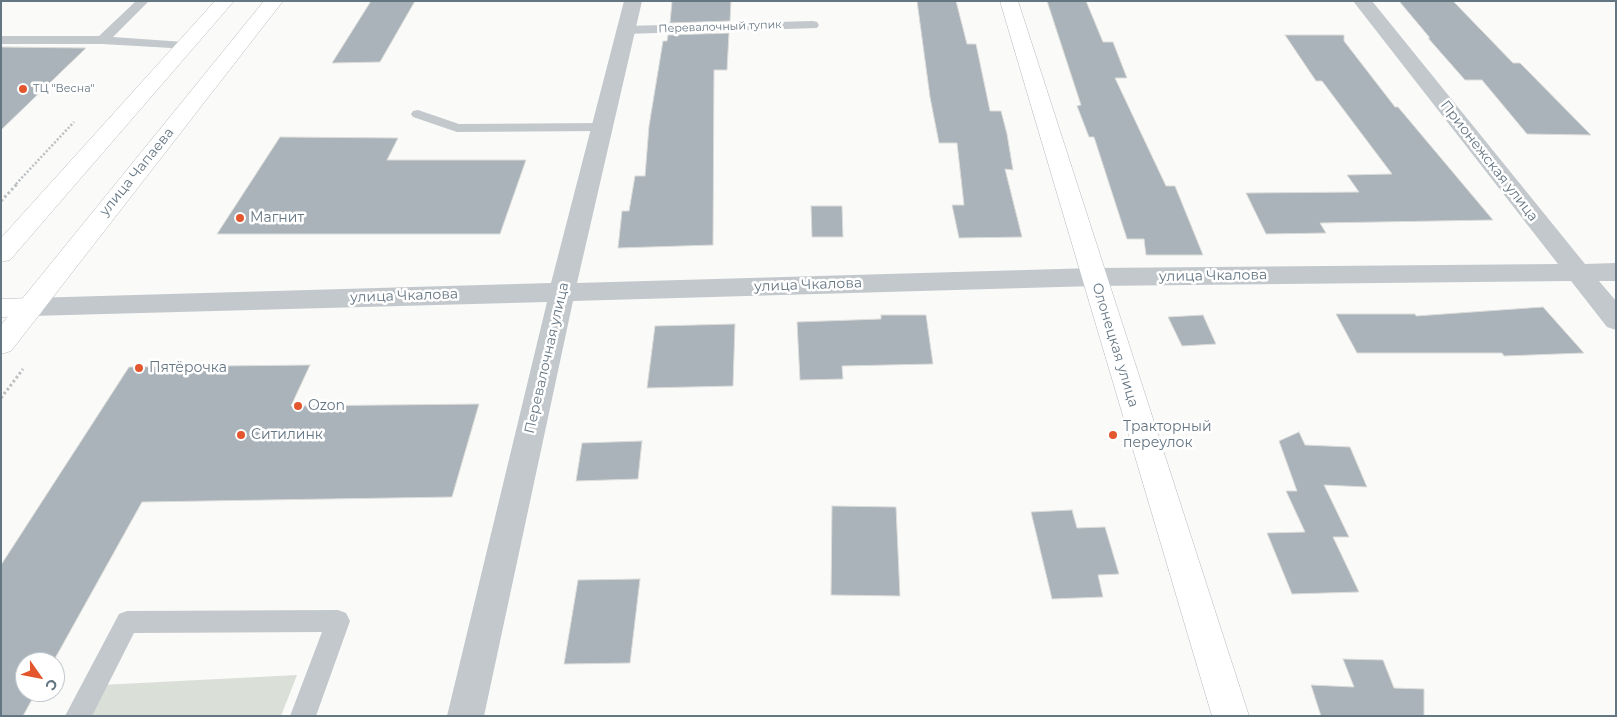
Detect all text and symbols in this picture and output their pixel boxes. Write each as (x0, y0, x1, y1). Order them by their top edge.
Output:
street label: Перевалочный тупик (658, 18, 782, 36)
place label: ТЦ "Весна" (33, 82, 95, 96)
marker: ТЦ "Весна" (17, 83, 29, 95)
street label: Прионежская улица (1437, 97, 1541, 225)
street label: улица Чапаева (96, 125, 178, 219)
place label: Магнит (250, 210, 304, 226)
marker: Магнит (234, 212, 246, 224)
street label: улица Чкалова (1159, 267, 1267, 285)
street label: улица Чкалова (754, 275, 862, 295)
street label: Перевалочная улица (521, 281, 573, 435)
street label: Олонецкая улица (1088, 281, 1142, 409)
street label: улица Чкалова (350, 286, 458, 306)
place label: Пятёрочка (149, 360, 227, 376)
marker: Пятёрочка (133, 362, 145, 374)
place label: Ozon (308, 398, 345, 414)
marker: Ozon (292, 400, 304, 412)
place label: Тракторный переулок (1123, 419, 1212, 452)
place label: Ситилинк (251, 427, 323, 443)
marker: Ситилинк (235, 429, 247, 441)
marker: Тракторный переулок (1107, 429, 1119, 441)
north arrow (15, 652, 65, 702)
text: С (41, 675, 62, 694)

